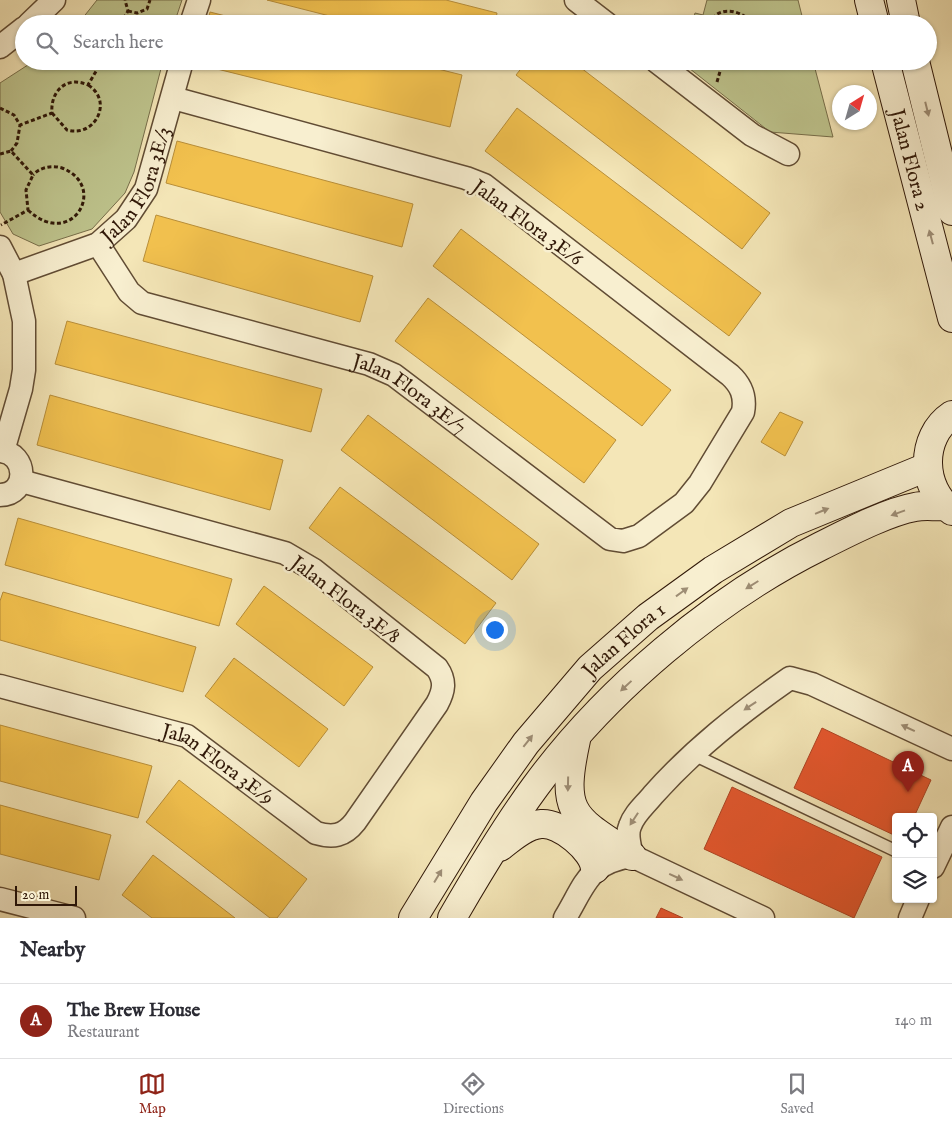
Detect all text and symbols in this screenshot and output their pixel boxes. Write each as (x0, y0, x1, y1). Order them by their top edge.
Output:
search box (15, 15, 937, 70)
icon: search (33, 29, 61, 57)
text: Search here (73, 31, 164, 55)
north arrow (832, 85, 877, 130)
one-way arrow (923, 101, 931, 116)
street label: Jalan Flora 2 (884, 105, 934, 214)
street label: Jalan Flora 3E/3 (95, 124, 177, 251)
street label: Jalan Flora 3E/6 (465, 173, 588, 272)
one-way arrow (927, 230, 935, 245)
street label: Jalan Flora 3E/7 (348, 349, 471, 440)
one-way arrow (814, 506, 829, 514)
one-way arrow (890, 510, 905, 517)
street label: Jalan Flora 3E/8 (284, 550, 405, 650)
one-way arrow (746, 580, 759, 589)
one-way arrow (675, 587, 689, 597)
street label: Jalan Flora 1 (576, 598, 671, 684)
your location (482, 617, 508, 643)
one-way arrow (621, 680, 633, 692)
one-way arrow (743, 701, 757, 711)
street label: Jalan Flora 3E/9 (157, 718, 278, 811)
one-way arrow (901, 724, 915, 732)
one-way arrow (522, 735, 533, 748)
pin: A (892, 751, 924, 792)
one-way arrow (564, 776, 572, 792)
one-way arrow (630, 812, 639, 825)
map controls (892, 813, 937, 903)
button: locate (892, 813, 937, 858)
button: layers (892, 858, 937, 903)
one-way arrow (433, 870, 443, 883)
one-way arrow (669, 873, 683, 881)
scale bar (15, 883, 78, 906)
text: 20 m (22, 886, 49, 904)
text: Nearby (20, 937, 85, 964)
text: The Brew House (67, 999, 200, 1023)
text: A (31, 1011, 41, 1031)
text: 140 m (894, 1011, 932, 1031)
text: Restaurant (67, 1023, 140, 1043)
tab: Map (138, 1070, 166, 1118)
tab: Directions (443, 1070, 504, 1118)
tab: Saved (781, 1070, 814, 1118)

